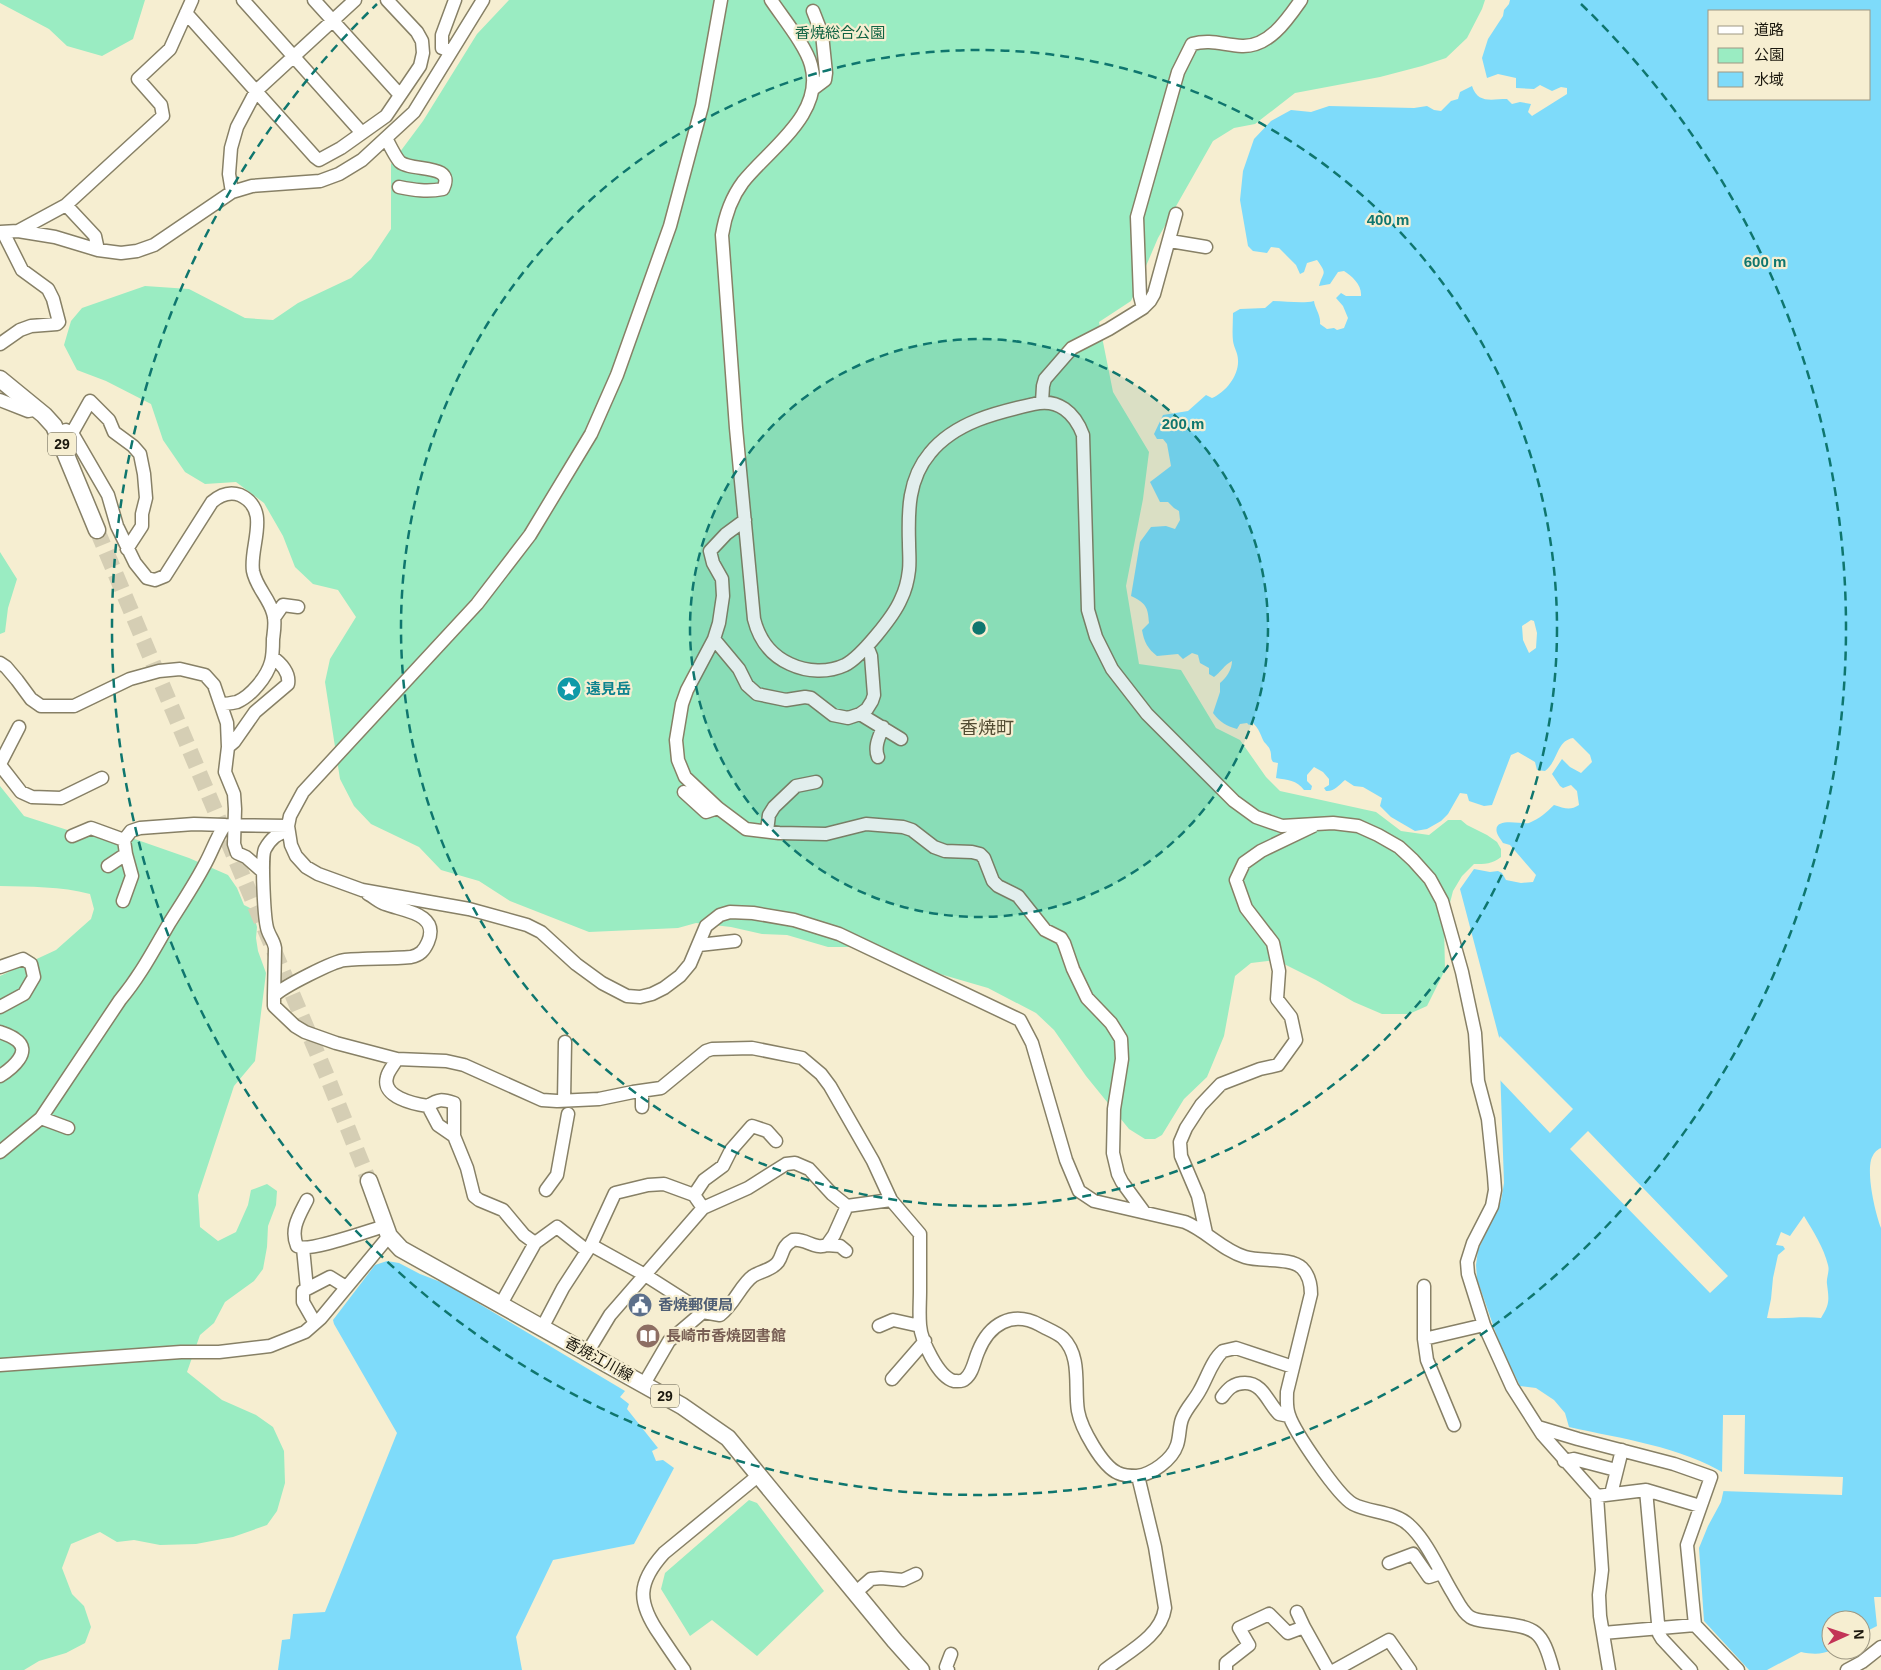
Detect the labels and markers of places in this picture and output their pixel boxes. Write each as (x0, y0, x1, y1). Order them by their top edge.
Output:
centre of rings (970, 619, 988, 637)
place icon: 遠見岳 (556, 676, 582, 702)
place label: 遠見岳 (586, 680, 631, 697)
public building icon: 香焼郵便局 (627, 1292, 653, 1318)
place label: 香焼郵便局 (658, 1296, 733, 1313)
library icon: 長崎市香焼図書館 (635, 1323, 661, 1349)
place label: 長崎市香焼図書館 (666, 1327, 786, 1344)

